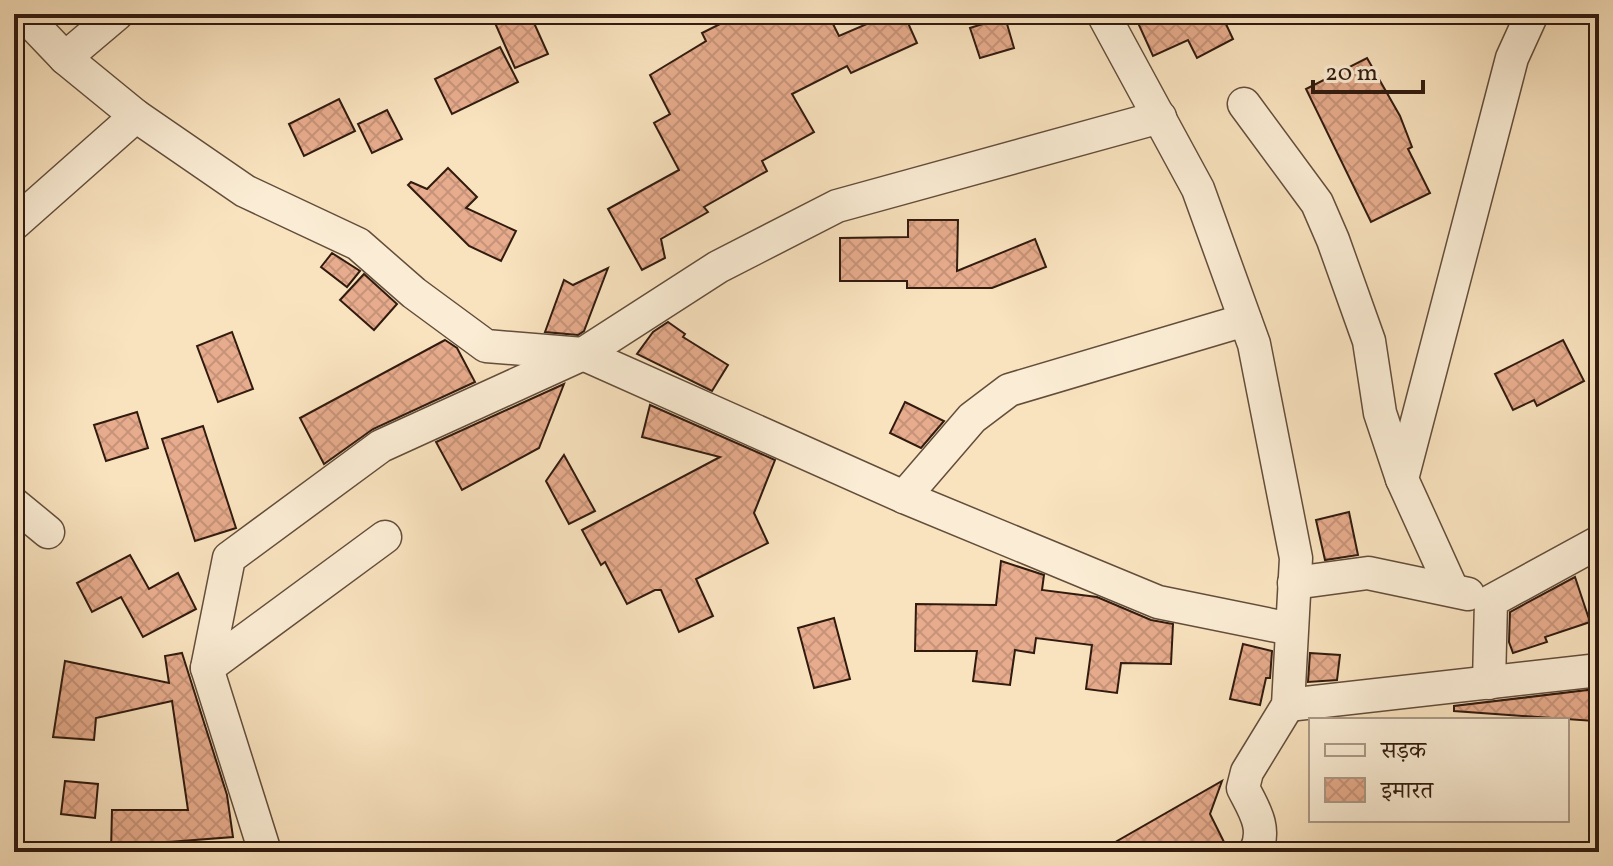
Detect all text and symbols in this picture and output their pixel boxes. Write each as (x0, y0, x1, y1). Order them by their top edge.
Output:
scale bar (1313, 44, 1423, 94)
text: 20 m (1325, 57, 1378, 91)
legend (1309, 718, 1569, 822)
text: सड़क (1380, 735, 1428, 769)
text: इमारत (1380, 775, 1434, 809)

